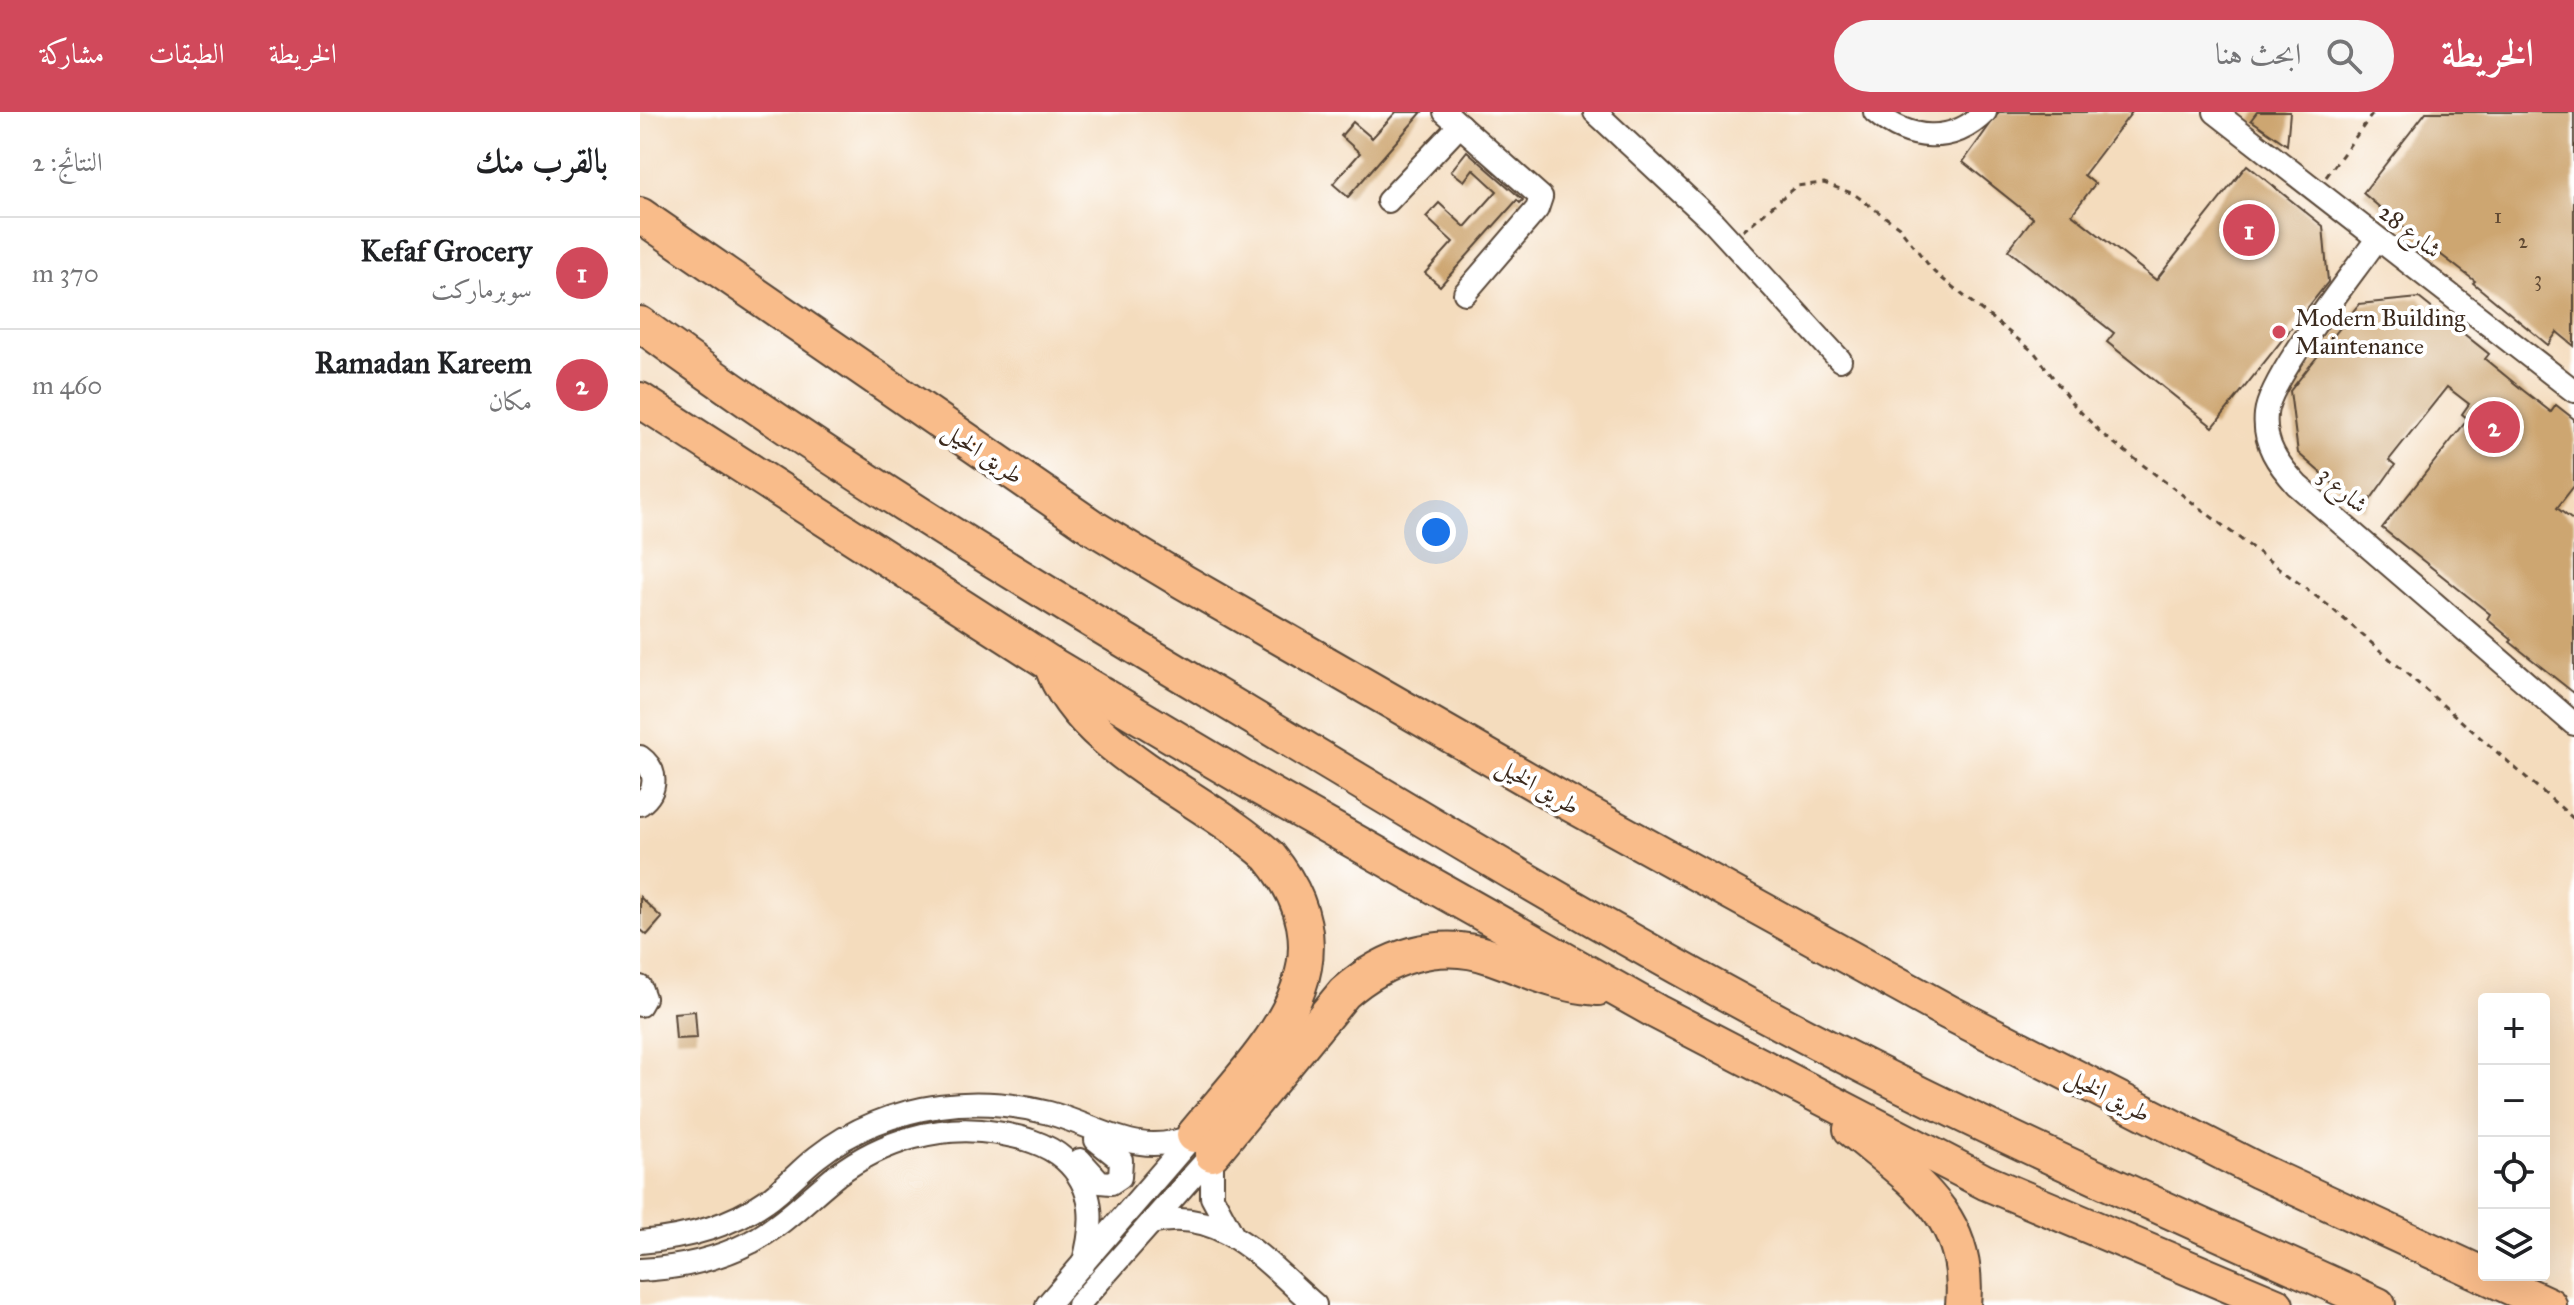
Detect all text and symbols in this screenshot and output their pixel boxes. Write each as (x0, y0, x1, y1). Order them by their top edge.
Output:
search box (1834, 20, 2394, 92)
text: الخريطة (2442, 30, 2534, 76)
icon: search (2322, 34, 2366, 78)
text: مشاركة (40, 36, 104, 71)
text: الطبقات (148, 36, 225, 71)
text: الخريطة (269, 36, 337, 71)
text: ابحث هنا (2215, 36, 2302, 72)
text: بالقرب منك (475, 140, 608, 181)
text: النتائج: 2 (32, 146, 103, 178)
street label: شارع 28 (2370, 197, 2447, 269)
pin: 1 (2223, 200, 2275, 260)
house number: 1 (2494, 204, 2502, 228)
house number: 2 (2518, 229, 2528, 253)
text: Kefaf Grocery (360, 233, 532, 269)
text: 370 m (32, 257, 99, 289)
text: 1 (577, 257, 587, 289)
house number: 3 (2534, 267, 2542, 291)
text: سوبرماركت (431, 273, 532, 305)
place label: Modern Building Maintenance (2295, 303, 2466, 361)
marker: Modern Building Maintenance (2270, 323, 2288, 341)
text: Ramadan Kareem (315, 345, 532, 381)
text: 460 m (32, 369, 102, 401)
text: 2 (576, 369, 588, 401)
text: مكان (488, 385, 532, 417)
pin: 2 (2468, 397, 2520, 457)
street label: طريق الخيل (936, 415, 1029, 492)
street label: شارع 3 (2309, 460, 2374, 524)
your location (1416, 512, 1456, 552)
street label: طريق الخيل (1490, 750, 1585, 823)
map controls (2478, 993, 2550, 1281)
button: + (2478, 993, 2550, 1065)
street label: طريق الخيل (2060, 1061, 2155, 1131)
button: − (2478, 1065, 2550, 1137)
button: locate (2478, 1137, 2550, 1209)
button: layers (2478, 1209, 2550, 1281)

